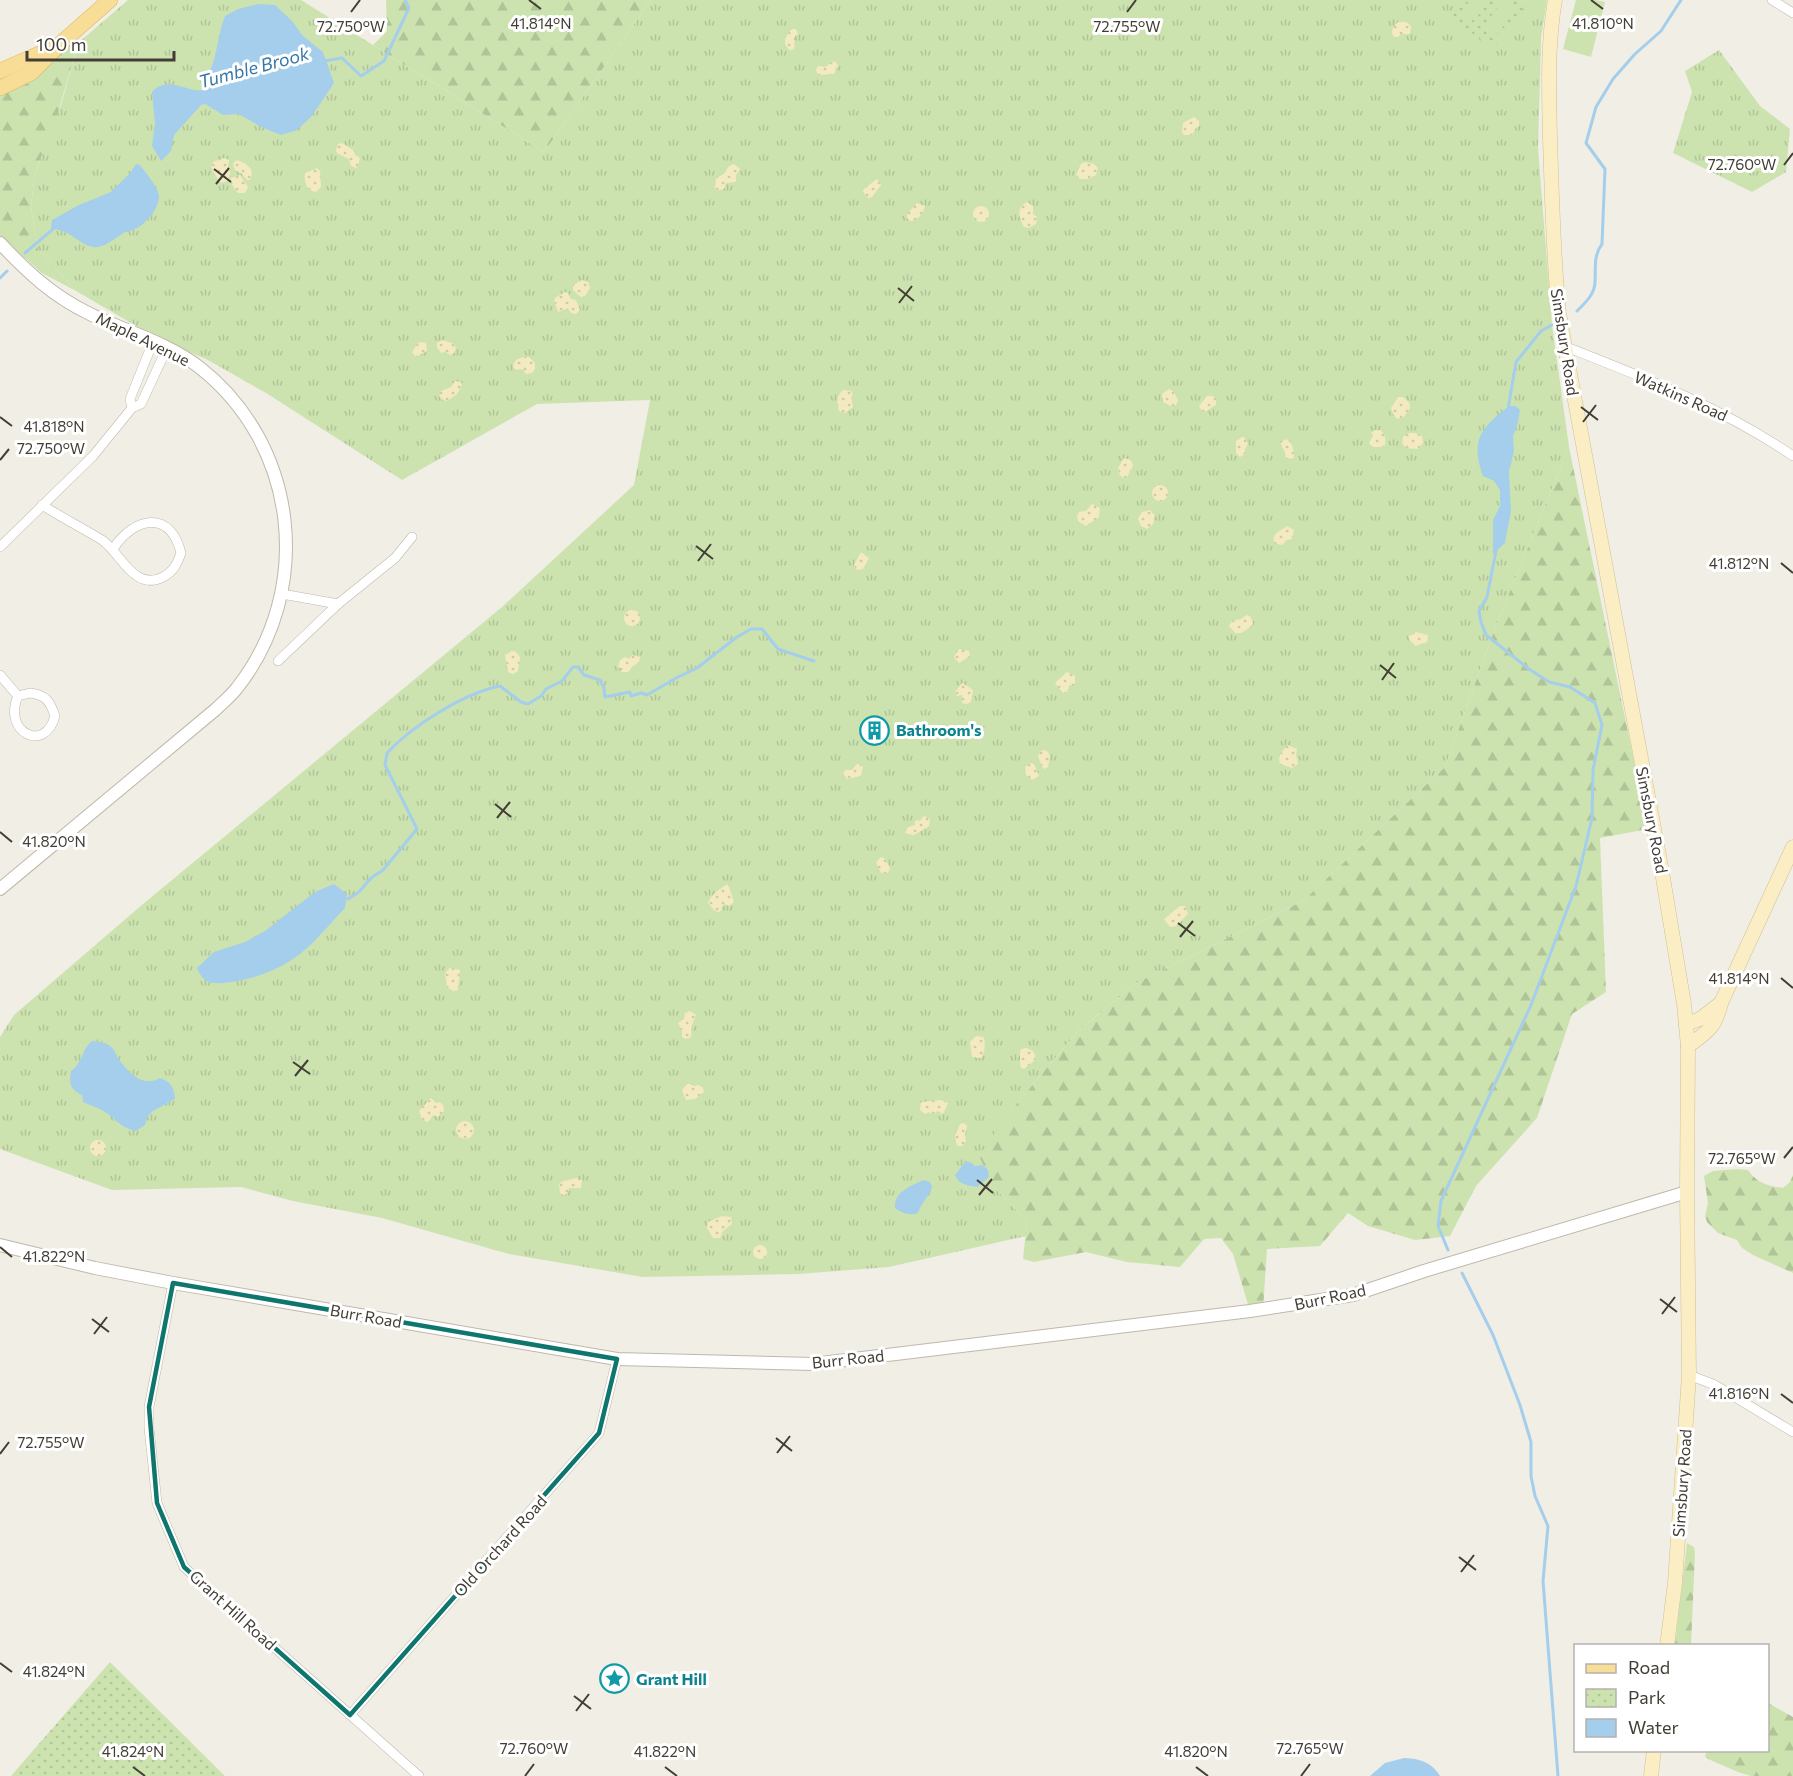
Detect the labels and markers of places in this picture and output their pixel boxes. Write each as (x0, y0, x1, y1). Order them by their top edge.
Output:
building icon: Bathroom's (859, 714, 891, 746)
place label: Bathroom's (896, 720, 982, 739)
place icon: Grant Hill (599, 1663, 631, 1695)
place label: Grant Hill (636, 1669, 707, 1688)

